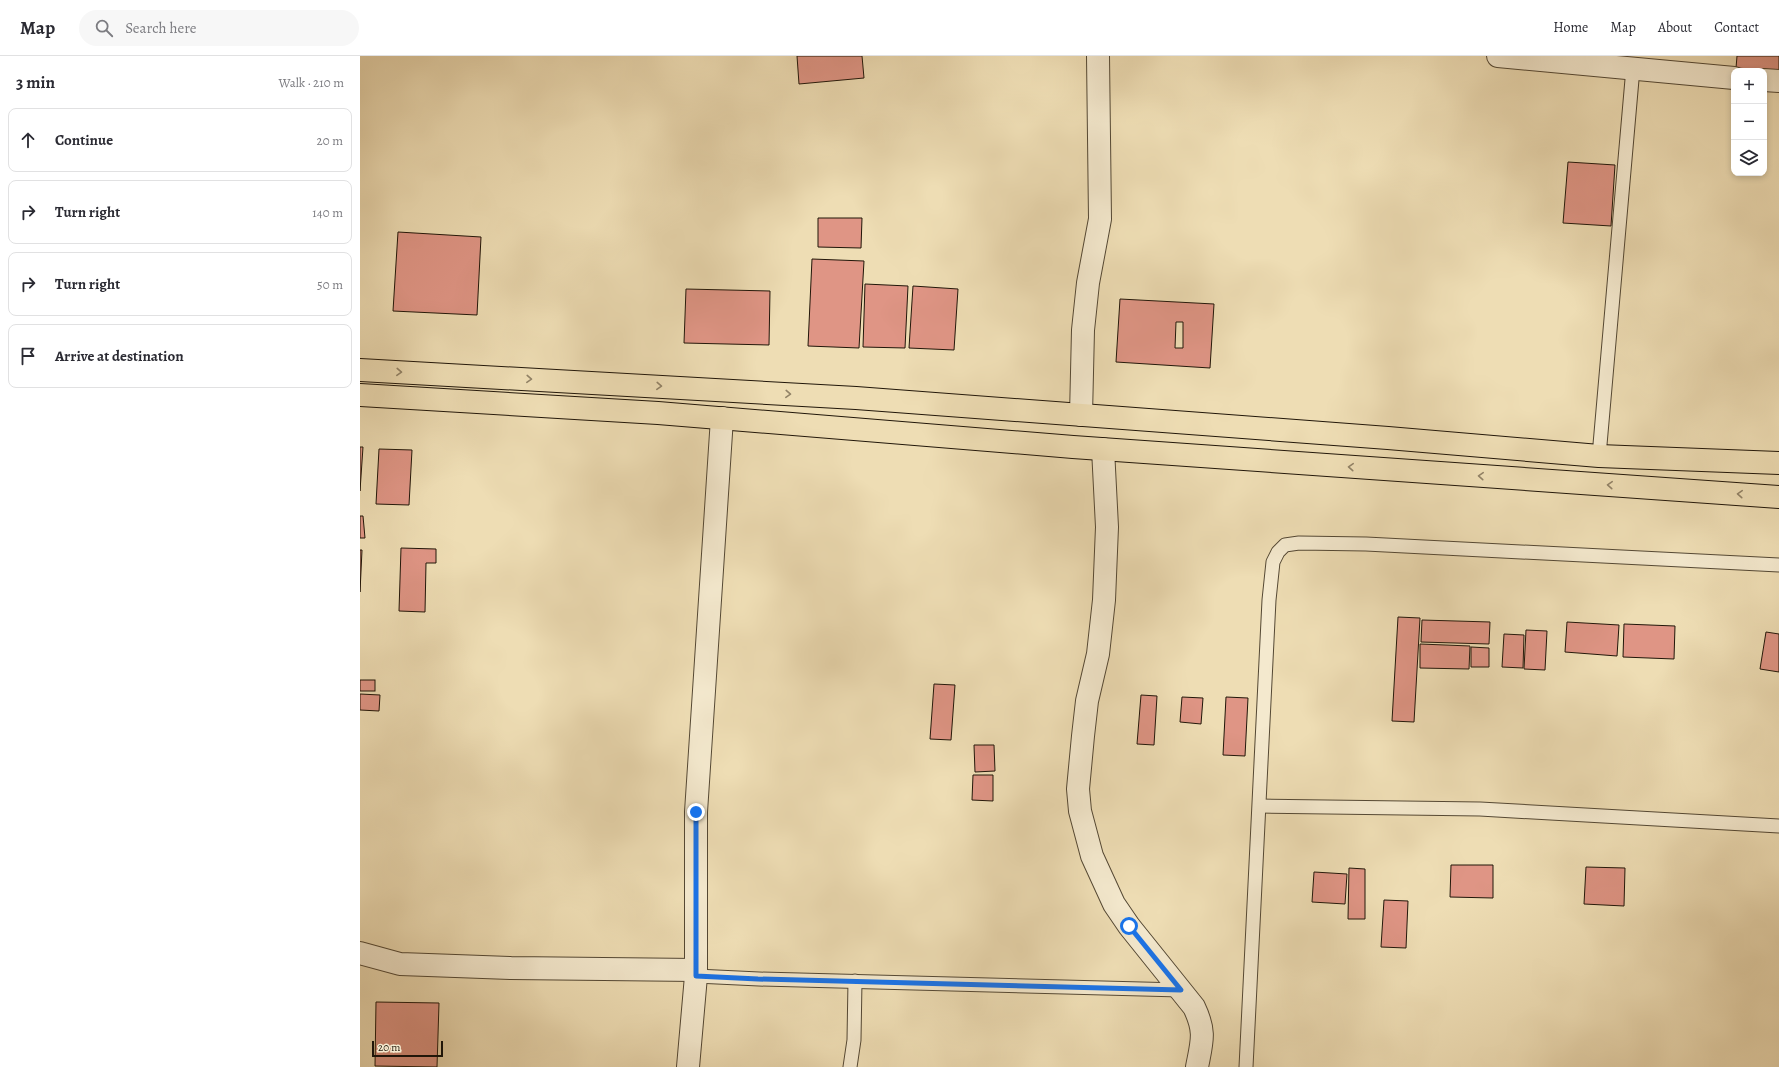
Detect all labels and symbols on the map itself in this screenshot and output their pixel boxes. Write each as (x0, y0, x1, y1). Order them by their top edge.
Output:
one-way arrow (396, 367, 402, 376)
one-way arrow (526, 375, 532, 383)
one-way arrow (656, 382, 662, 391)
one-way arrow (785, 389, 791, 398)
one-way arrow (1348, 462, 1354, 471)
one-way arrow (1478, 471, 1484, 480)
one-way arrow (1607, 481, 1613, 490)
one-way arrow (1737, 490, 1743, 499)
route end (687, 803, 705, 821)
route start (1120, 917, 1138, 935)
scale bar (372, 1039, 443, 1058)

